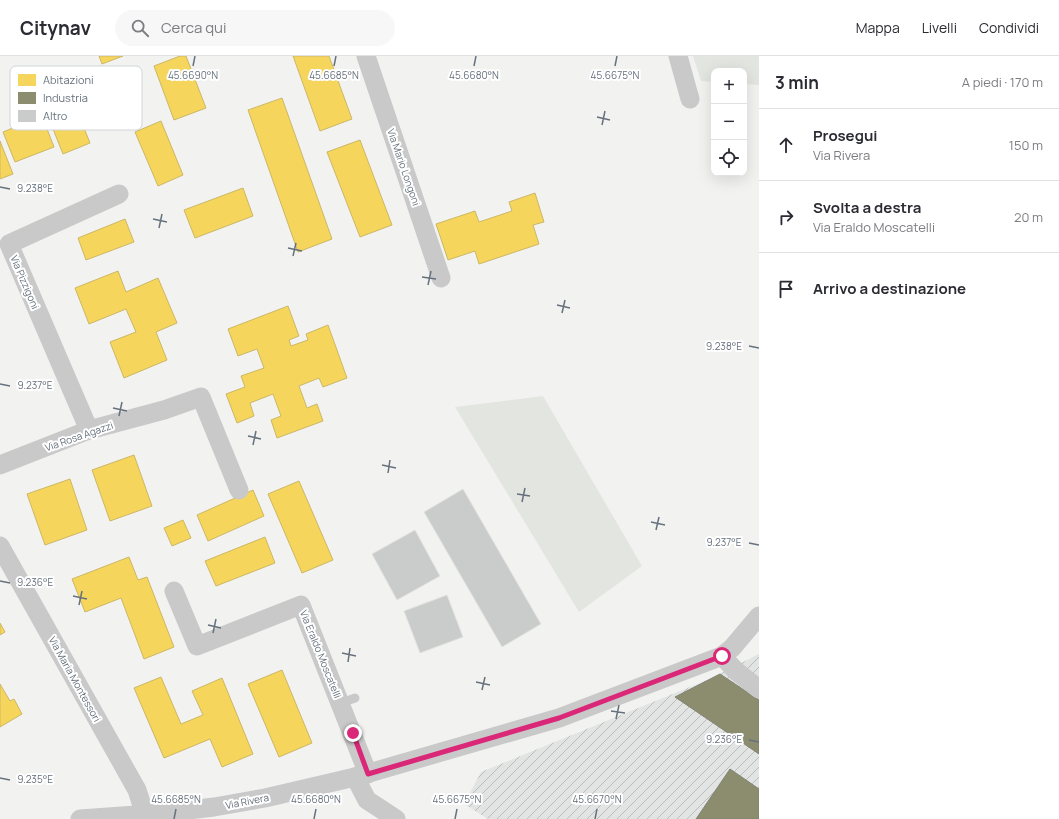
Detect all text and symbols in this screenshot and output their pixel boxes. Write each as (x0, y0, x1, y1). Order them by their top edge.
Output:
search box (115, 10, 395, 46)
text: Citynav (20, 15, 91, 41)
icon: search (129, 17, 151, 39)
text: Cerca qui (161, 17, 227, 38)
text: Mappa (856, 18, 900, 37)
text: Livelli (922, 18, 957, 37)
text: Condividi (979, 18, 1039, 37)
legend (10, 66, 142, 130)
text: 45.6690°N (168, 68, 218, 82)
text: 45.6685°N (309, 68, 359, 82)
text: 45.6680°N (449, 68, 499, 82)
text: 45.6675°N (591, 68, 640, 82)
map controls (711, 68, 747, 176)
button: + (711, 68, 747, 104)
text: 3 min (775, 71, 819, 94)
text: Abitazioni (43, 72, 94, 87)
text: A piedi · 170 m (962, 73, 1043, 91)
text: Industria (43, 90, 88, 105)
button: − (711, 104, 747, 140)
text: Altro (43, 108, 68, 123)
text: Prosegui (813, 125, 877, 146)
street label: Via Mario Longoni (384, 127, 424, 207)
icon: ahead (775, 134, 797, 156)
text: 150 m (1009, 136, 1043, 154)
button: locate (711, 140, 747, 176)
text: Via Rivera (813, 146, 870, 164)
text: 9.238°E (17, 181, 53, 195)
text: Svolta a destra (813, 197, 921, 218)
icon: right (775, 206, 797, 228)
text: 20 m (1014, 208, 1043, 226)
text: Via Eraldo Moscatelli (813, 218, 935, 236)
street label: Via Pizzigoni (7, 253, 43, 311)
icon: arrive (775, 278, 797, 300)
text: Arrivo a destinazione (813, 278, 966, 299)
text: 9.238°E (706, 339, 742, 353)
text: 9.237°E (18, 378, 53, 392)
street label: Via Rosa Agazzi (43, 418, 115, 454)
text: 9.237°E (707, 535, 742, 549)
text: 9.236°E (17, 575, 53, 589)
street label: Via Eraldo Moscatelli (297, 608, 345, 700)
street label: Via Maria Montessori (46, 634, 104, 724)
route start (713, 647, 731, 665)
route end (344, 724, 362, 742)
text: 9.236°E (706, 732, 742, 746)
text: 9.235°E (17, 772, 53, 786)
street label: Via Rivera (224, 790, 270, 812)
text: 45.6685°N (151, 792, 201, 806)
text: 45.6680°N (291, 792, 341, 806)
text: 45.6675°N (433, 792, 482, 806)
text: 45.6670°N (572, 792, 622, 806)

